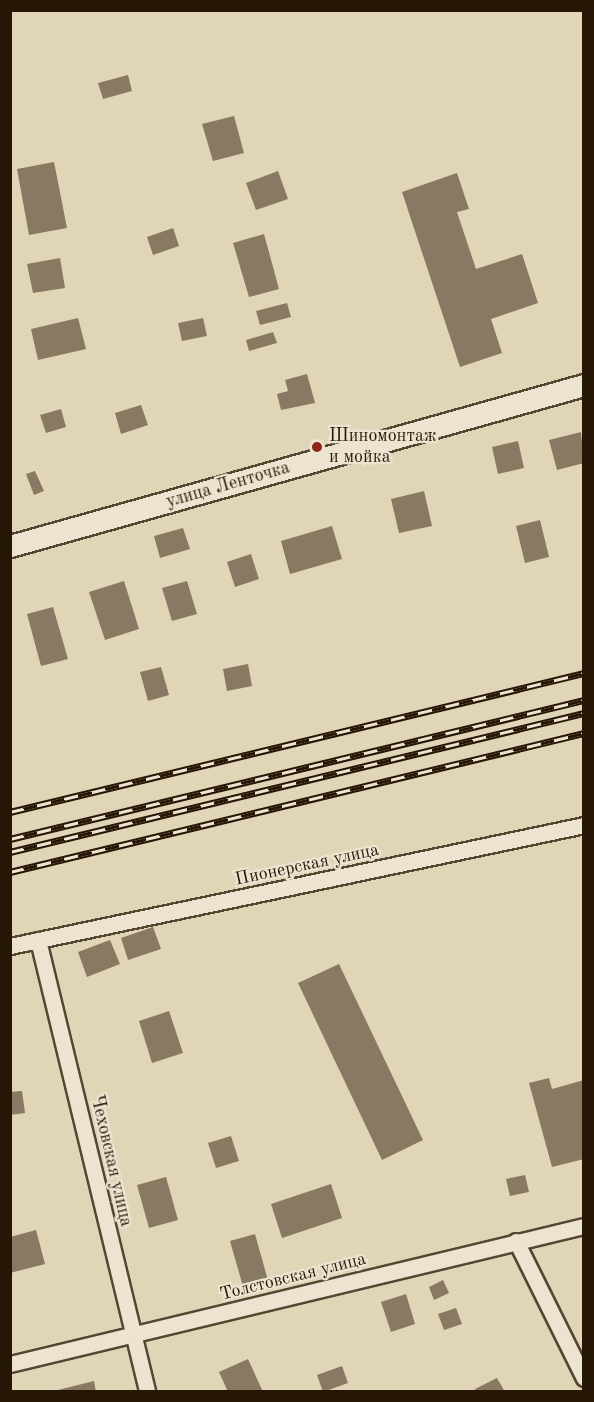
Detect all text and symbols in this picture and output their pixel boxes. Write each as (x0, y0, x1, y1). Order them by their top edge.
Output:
place label: Шиномонтаж и мойка (329, 426, 437, 468)
marker: Шиномонтаж и мойка (310, 440, 324, 454)
street label: улица Ленточка (164, 457, 292, 513)
street label: Пионерская улица (233, 839, 381, 891)
street label: Чеховская улица (85, 1093, 137, 1229)
street label: Толстовская улица (218, 1248, 368, 1306)

